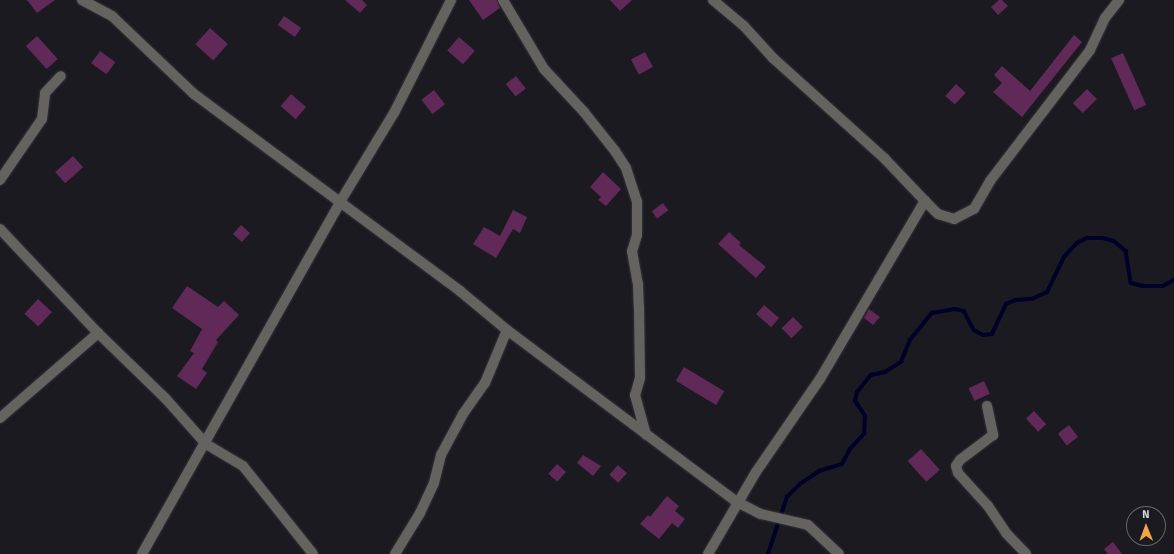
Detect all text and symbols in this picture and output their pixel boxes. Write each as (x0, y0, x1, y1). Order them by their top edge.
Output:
north arrow (1126, 506, 1166, 546)
text: N (1142, 508, 1150, 521)

